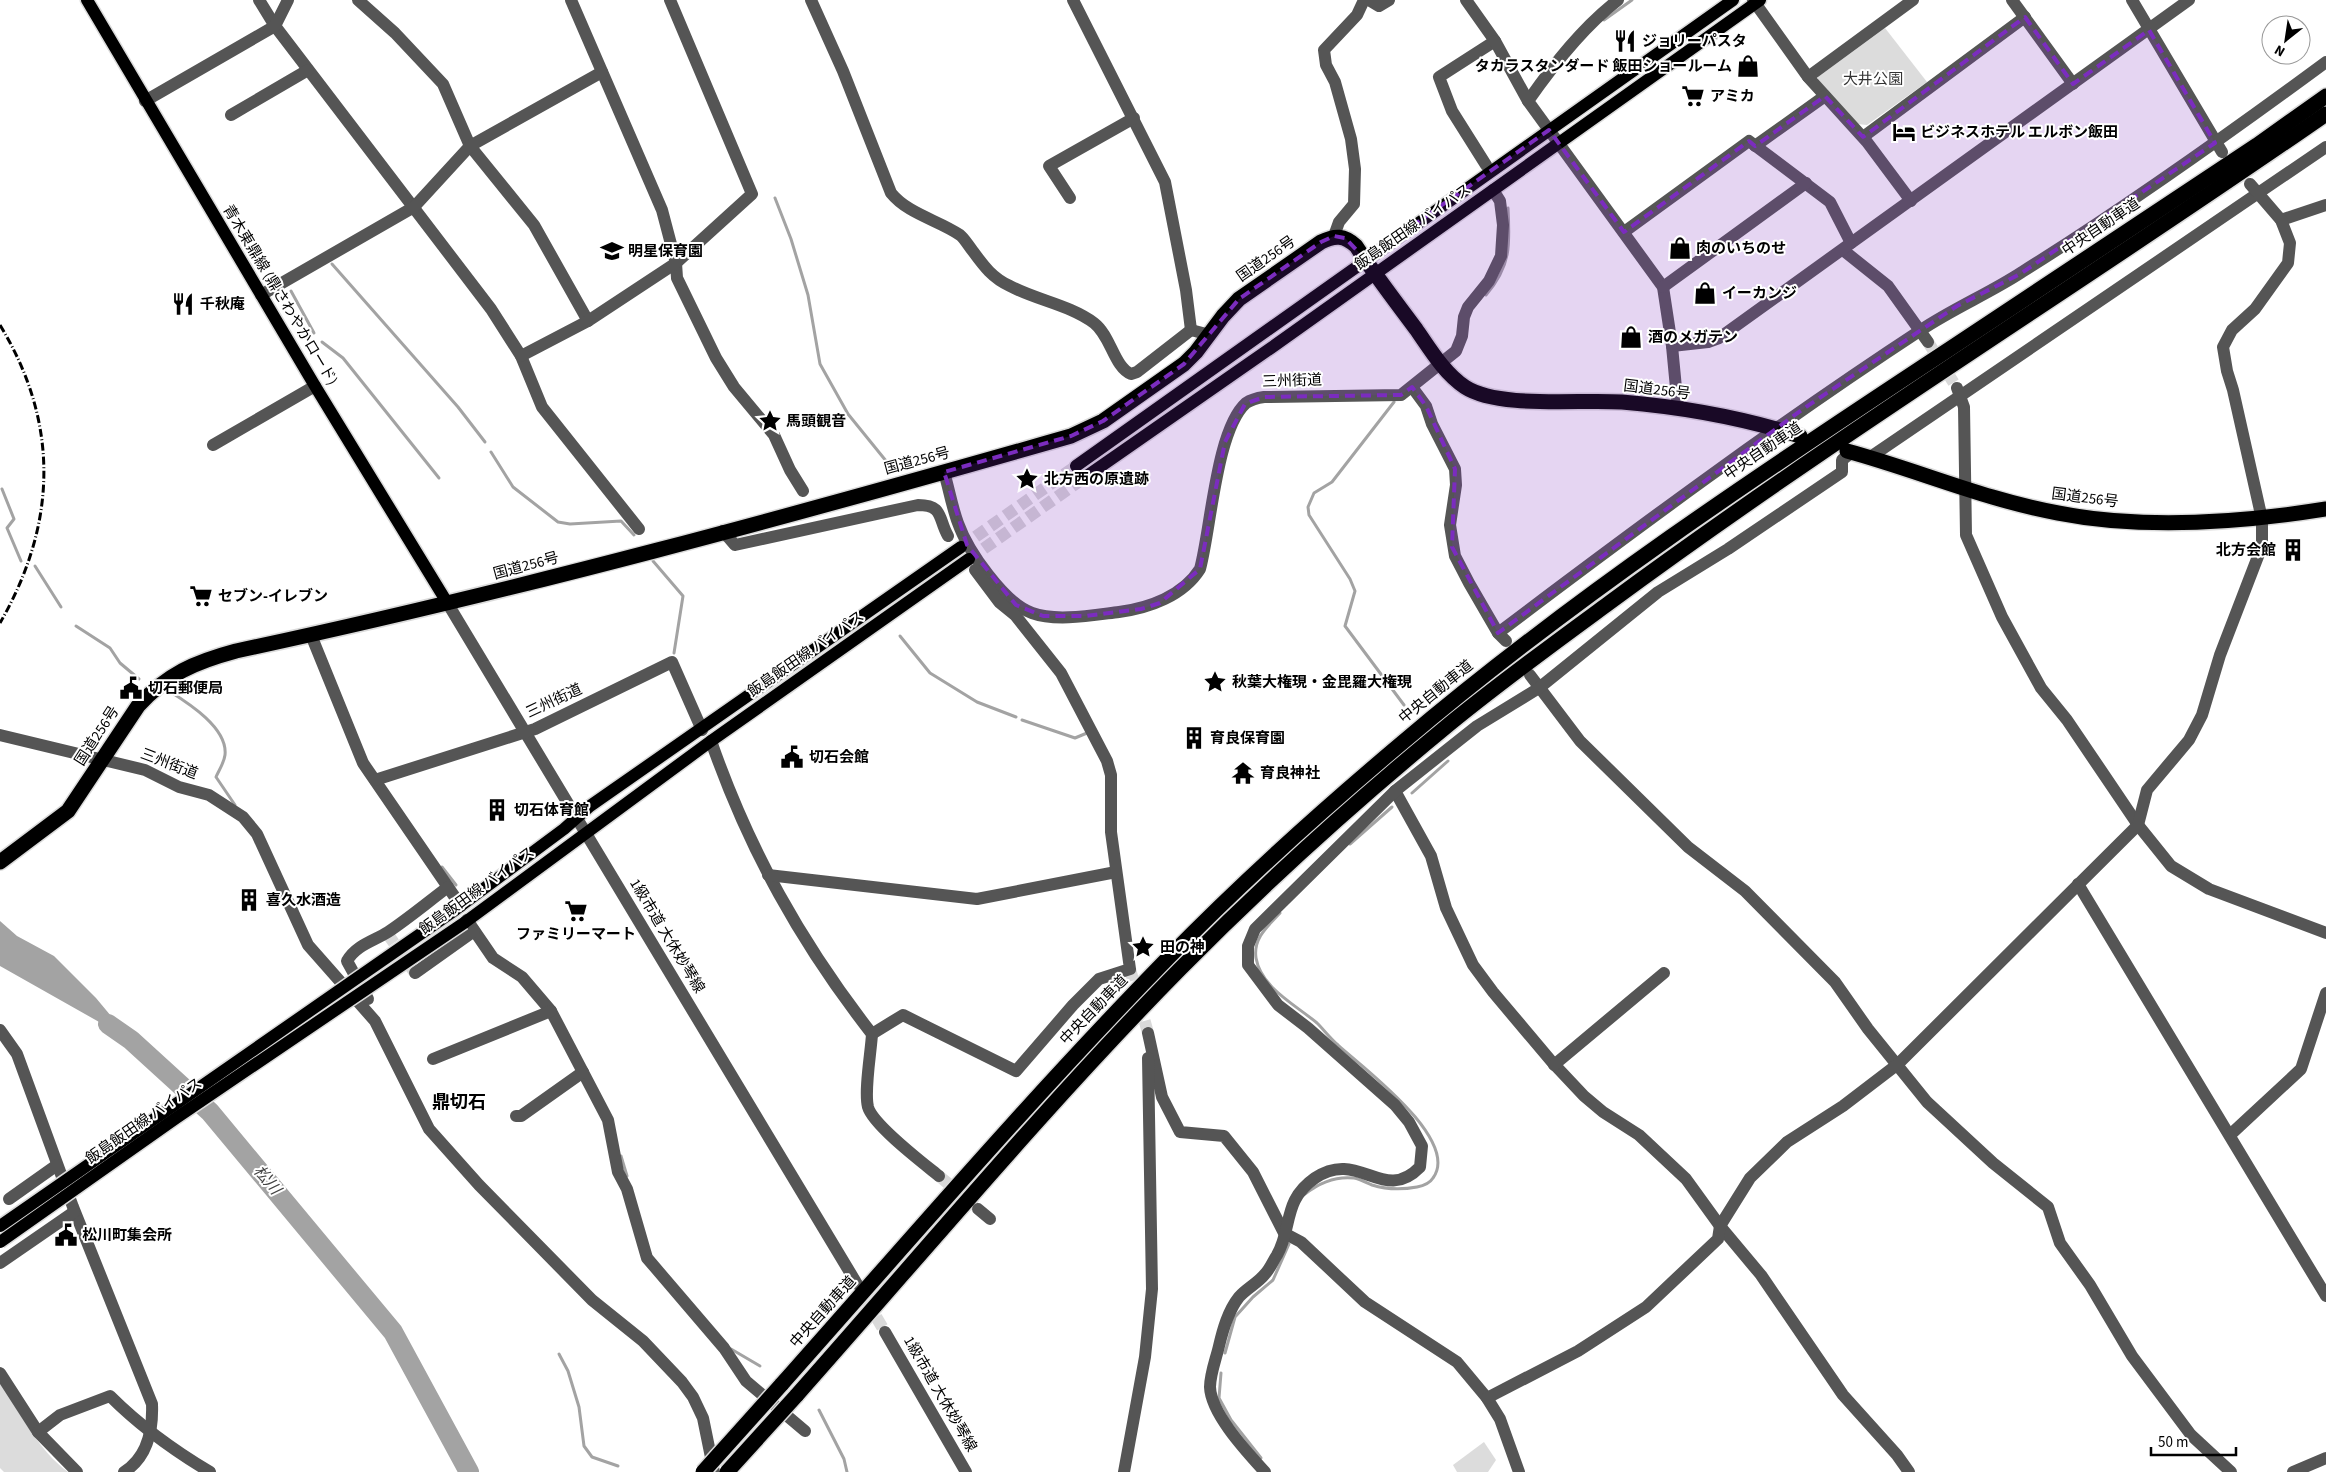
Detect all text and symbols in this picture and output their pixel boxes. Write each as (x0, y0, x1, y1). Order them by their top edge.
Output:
north arrow (2261, 15, 2311, 65)
restaurant icon: ジョリーパスタ (1612, 28, 1638, 54)
place label: ジョリーパスタ (1642, 31, 1747, 52)
text: N (2271, 39, 2289, 61)
shop icon: タカラスタンダード 飯田ショールーム (1735, 53, 1761, 79)
place label: タカラスタンダード 飯田ショールーム (1475, 56, 1732, 77)
park label: 大井公園 (1843, 69, 1903, 90)
supermarket icon: アミカ (1680, 83, 1706, 109)
place label: アミカ (1710, 86, 1755, 107)
hotel icon: ビジネスホテル エルボン飯田 (1891, 119, 1917, 145)
place label: ビジネスホテル エルボン飯田 (1920, 122, 2118, 143)
street label: 飯島飯田線 バイパス (1351, 179, 1475, 275)
street label: 中央自動車道 (2058, 193, 2144, 261)
street label: 青木東鼎線 (鼎さわやかロード) (218, 201, 342, 389)
street label: 国道256号 (1232, 231, 1300, 287)
shop icon: 肉のいちのせ (1667, 235, 1693, 261)
school or university icon: 明星保育園 (599, 238, 625, 264)
place label: 肉のいちのせ (1696, 238, 1786, 259)
place label: 明星保育園 (628, 241, 703, 262)
shop icon: イーカンジ (1692, 280, 1718, 306)
place label: イーカンジ (1722, 283, 1797, 304)
restaurant icon: 千秋庵 (170, 291, 196, 317)
place label: 千秋庵 (200, 294, 245, 315)
shop icon: 酒のメガテン (1618, 324, 1644, 350)
place label: 酒のメガテン (1648, 327, 1738, 348)
street label: 三州街道 (1262, 369, 1322, 393)
street label: 国道256号 (1622, 375, 1692, 405)
place icon: 馬頭観音 (757, 408, 783, 434)
place label: 馬頭観音 (786, 411, 846, 432)
street label: 中央自動車道 (1720, 417, 1806, 485)
street label: 国道256号 (882, 442, 952, 480)
place icon: 北方西の原遺跡 (1014, 466, 1040, 492)
place label: 北方西の原遺跡 (1044, 469, 1149, 490)
street label: 国道256号 (2050, 483, 2120, 513)
building icon: 北方会館 (2280, 537, 2306, 563)
place label: 北方会館 (2216, 540, 2276, 561)
street label: 国道256号 (491, 547, 561, 585)
supermarket icon: セブン-イレブン (188, 583, 214, 609)
place label: セブン-イレブン (218, 586, 328, 607)
street label: 飯島飯田線 バイパス (744, 606, 868, 702)
street label: 中央自動車道 (1394, 656, 1478, 728)
place icon: 秋葉大権現・金毘羅大権現 (1202, 669, 1228, 695)
place label: 秋葉大権現・金毘羅大権現 (1232, 672, 1412, 693)
public building icon: 切石郵便局 (118, 675, 144, 701)
place label: 切石郵便局 (148, 678, 223, 699)
street label: 三州街道 (522, 679, 586, 723)
street label: 国道256号 (70, 702, 124, 770)
building icon: 育良保育園 (1181, 725, 1207, 751)
place label: 育良保育園 (1210, 728, 1285, 749)
street label: 三州街道 (137, 743, 201, 785)
public building icon: 切石会館 (779, 744, 805, 770)
place label: 切石会館 (809, 747, 869, 768)
temple icon: 育良神社 (1230, 760, 1256, 786)
place label: 育良神社 (1260, 763, 1320, 784)
building icon: 切石体育館 (484, 797, 510, 823)
place label: 切石体育館 (514, 800, 589, 821)
street label: 飯島飯田線 バイパス (415, 842, 539, 940)
street label: 1級市道 大休妙琴線 (624, 875, 710, 997)
building icon: 喜久水酒造 (236, 887, 262, 913)
place label: 喜久水酒造 (266, 890, 341, 911)
supermarket icon: ファミリーマート (563, 898, 589, 924)
place label: ファミリーマート (516, 924, 636, 945)
place icon: 田の神 (1130, 934, 1156, 960)
place label: 田の神 (1160, 937, 1205, 958)
street label: 中央自動車道 (1055, 970, 1133, 1050)
street label: 飯島飯田線 バイパス (82, 1073, 206, 1169)
district label: 鼎切石 (432, 1090, 486, 1115)
water label: 松川 (248, 1161, 287, 1201)
public building icon: 松川町集会所 (53, 1222, 79, 1248)
place label: 松川町集会所 (82, 1225, 172, 1246)
street label: 中央自動車道 (785, 1272, 861, 1352)
street label: 1級市道 大休妙琴線 (898, 1332, 982, 1456)
scale bar (2151, 1424, 2236, 1456)
text: 50 m (2158, 1432, 2188, 1453)

